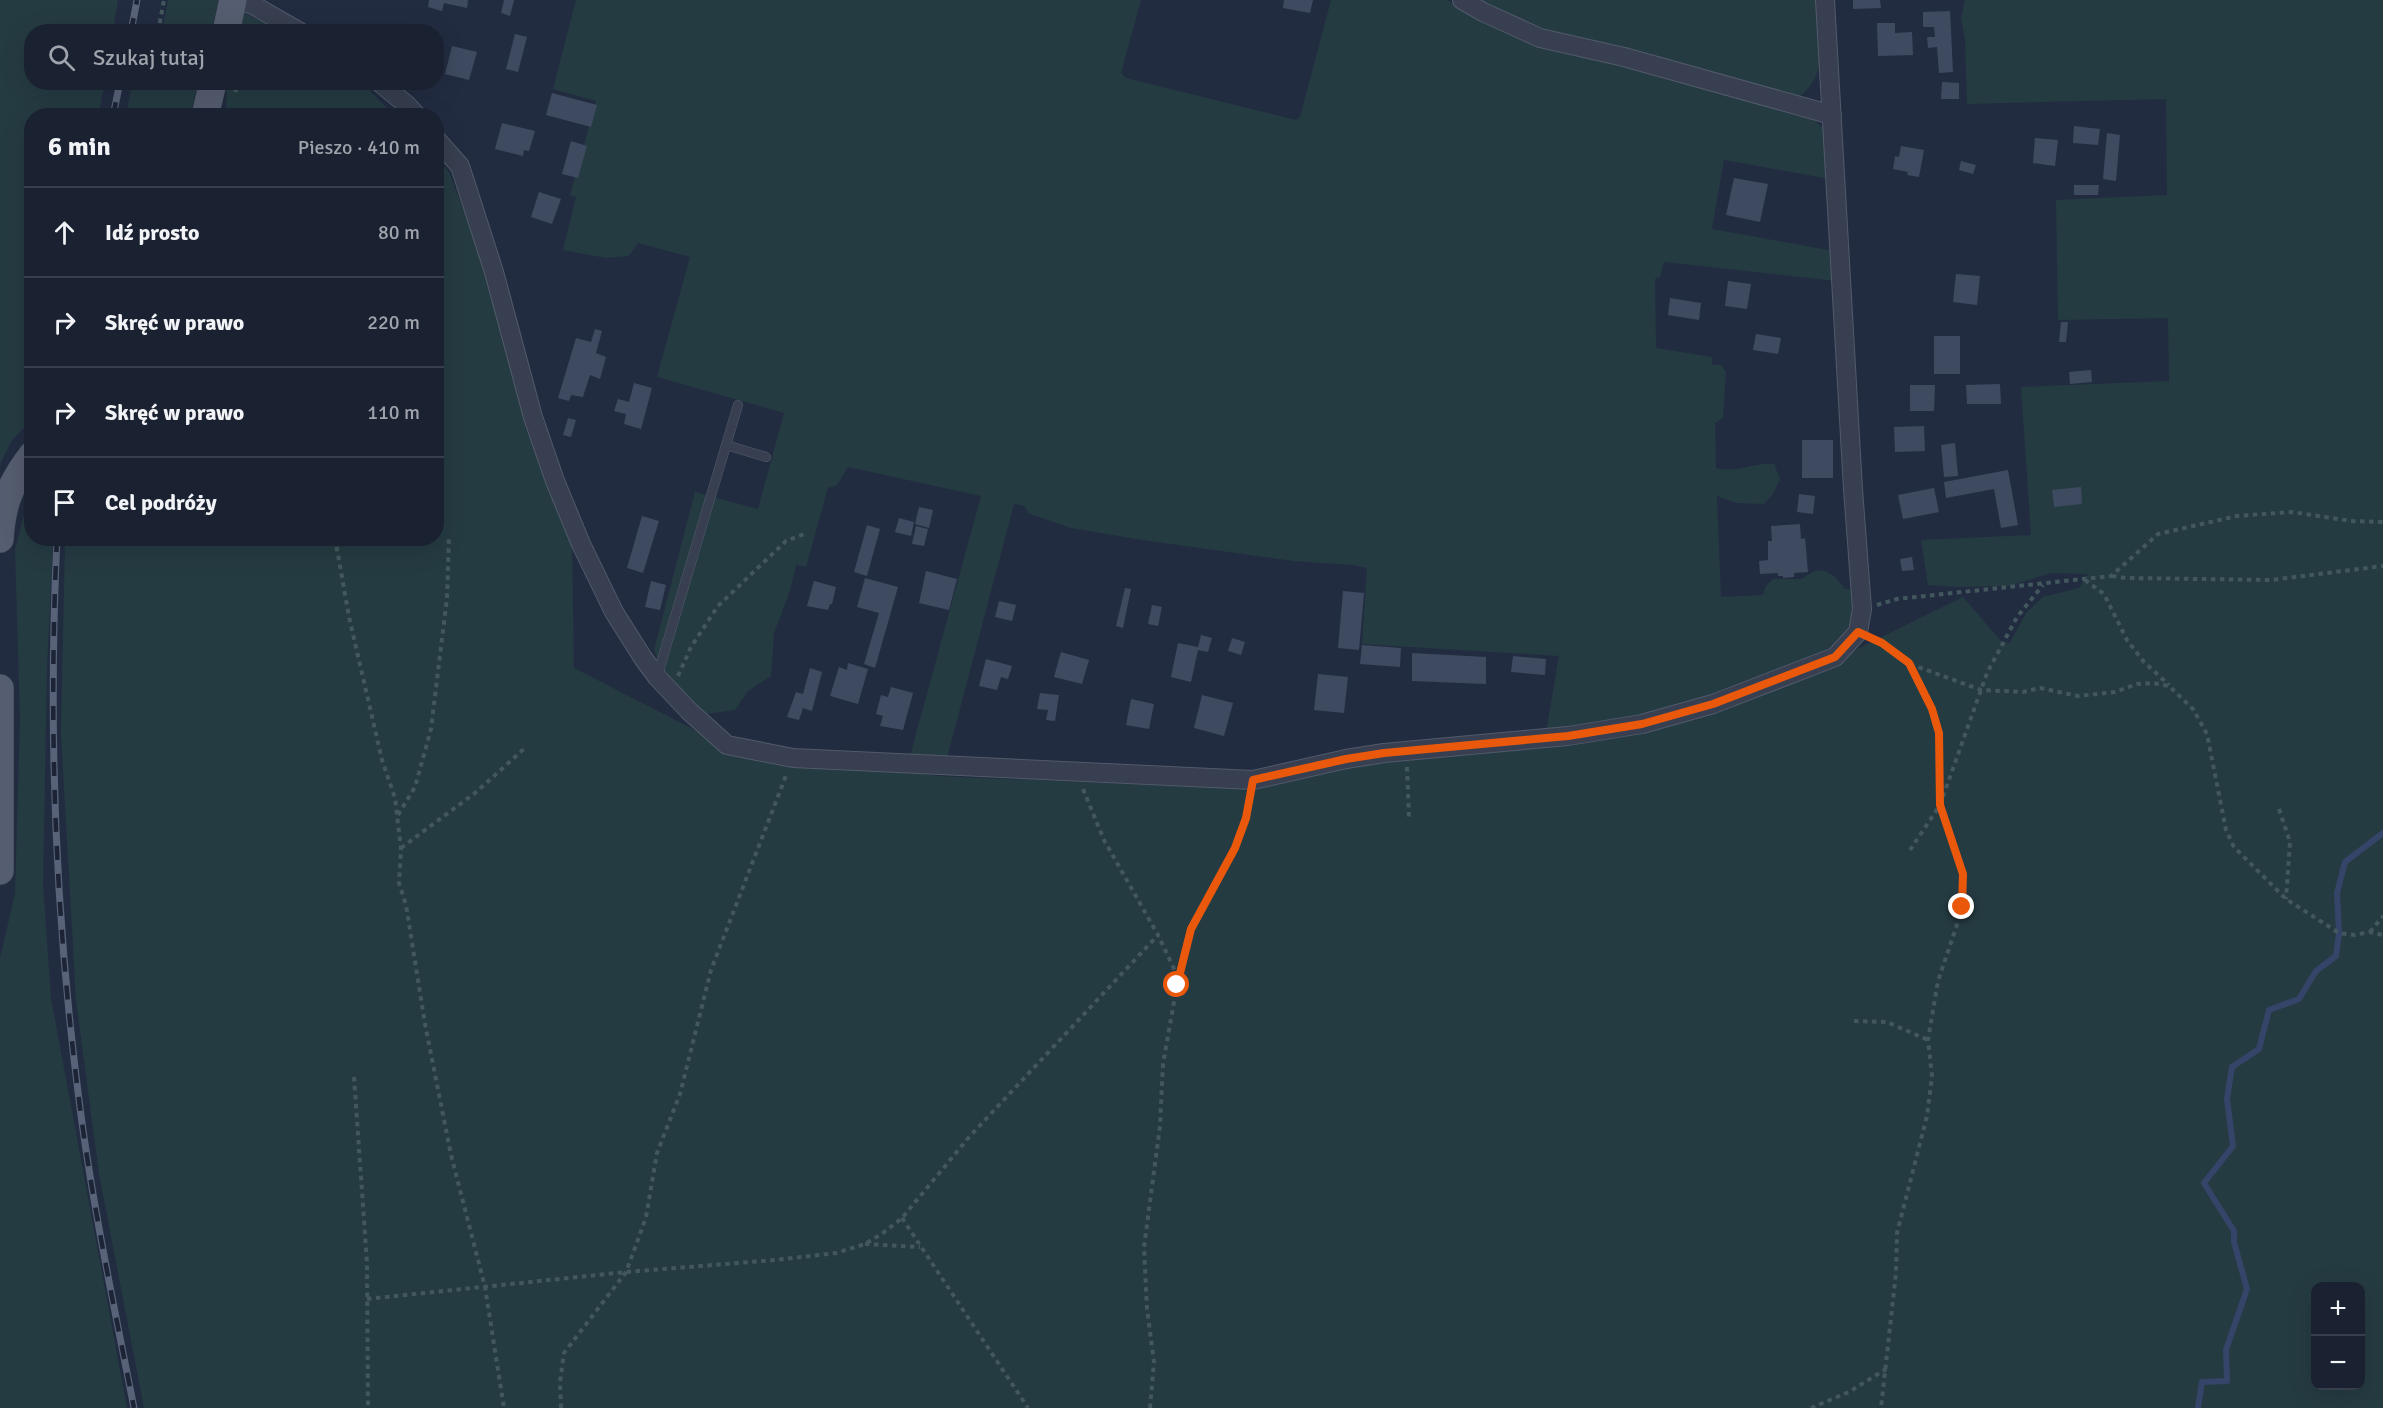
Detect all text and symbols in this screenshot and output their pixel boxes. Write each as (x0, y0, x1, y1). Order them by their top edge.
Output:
search box (24, 24, 444, 90)
icon: search (45, 41, 78, 74)
text: Szukaj tutaj (93, 44, 205, 71)
text: 6 min (48, 131, 111, 163)
text: Pieszo · 410 m (298, 135, 420, 160)
icon: ahead (48, 216, 81, 249)
text: Idź prosto (105, 219, 200, 246)
text: 80 m (378, 220, 420, 245)
icon: right (48, 306, 81, 339)
text: Skręć w prawo (105, 309, 244, 336)
text: 220 m (367, 310, 420, 335)
icon: right (48, 396, 81, 429)
text: Skręć w prawo (105, 399, 244, 426)
text: 110 m (367, 400, 420, 425)
icon: arrive (48, 486, 81, 519)
text: Cel podróży (105, 489, 217, 516)
route end (1948, 893, 1974, 919)
route start (1163, 971, 1189, 997)
map controls (2311, 1282, 2365, 1390)
button: + (2311, 1282, 2365, 1336)
button: − (2311, 1336, 2365, 1390)

